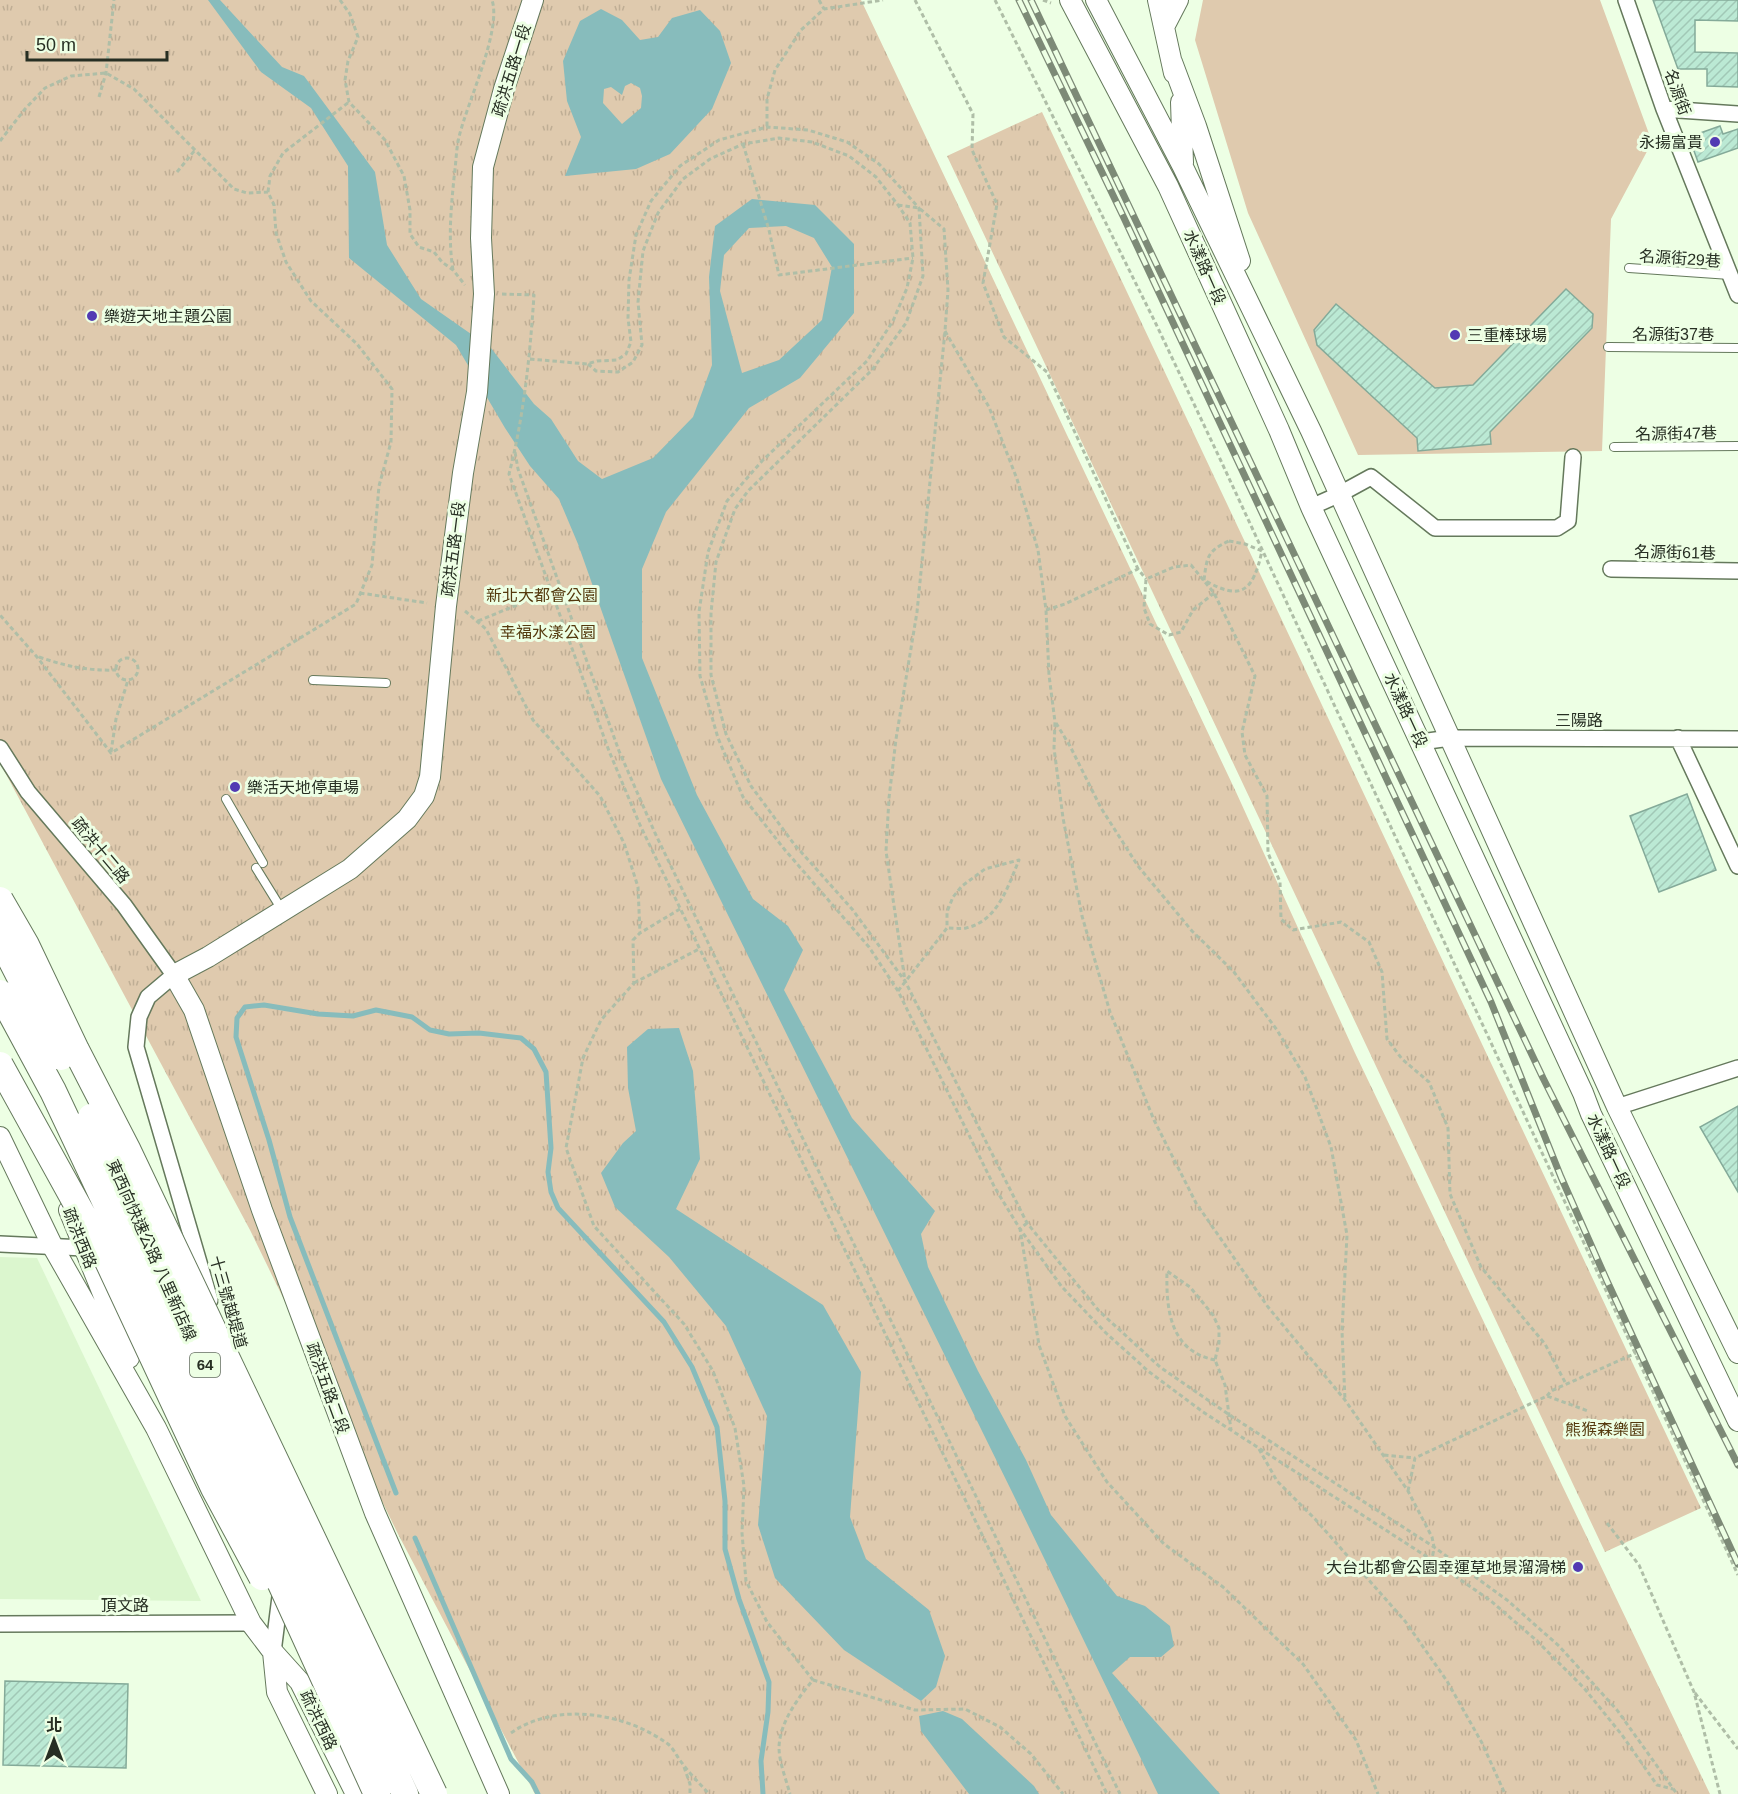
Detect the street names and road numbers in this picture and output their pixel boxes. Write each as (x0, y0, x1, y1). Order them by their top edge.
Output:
street label: 疏洪五路一段 (489, 22, 534, 119)
street label: 名源街 (1661, 67, 1694, 118)
street label: 水漾路一段 (1181, 227, 1229, 307)
street label: 名源街29巷 (1639, 247, 1721, 270)
street label: 名源街37巷 (1632, 326, 1714, 343)
street label: 名源街47巷 (1635, 424, 1717, 443)
street label: 疏洪五路一段 (439, 500, 468, 598)
street label: 名源街61巷 (1634, 543, 1716, 562)
street label: 水漾路一段 (1381, 670, 1430, 750)
street label: 三陽路 (1555, 712, 1603, 729)
street label: 疏洪十二路 (68, 814, 133, 886)
street label: 水漾路一段 (1584, 1111, 1633, 1191)
street label: 東西向快速公路 八里新店線 (104, 1157, 199, 1343)
street label: 疏洪西路 (60, 1205, 99, 1271)
street label: 十三號越堤道 (207, 1254, 250, 1351)
street label: 疏洪五路二段 (303, 1340, 352, 1436)
road number: 64 (190, 1353, 220, 1377)
street label: 頂文路 (101, 1597, 149, 1614)
street label: 疏洪西路 (297, 1688, 340, 1753)

